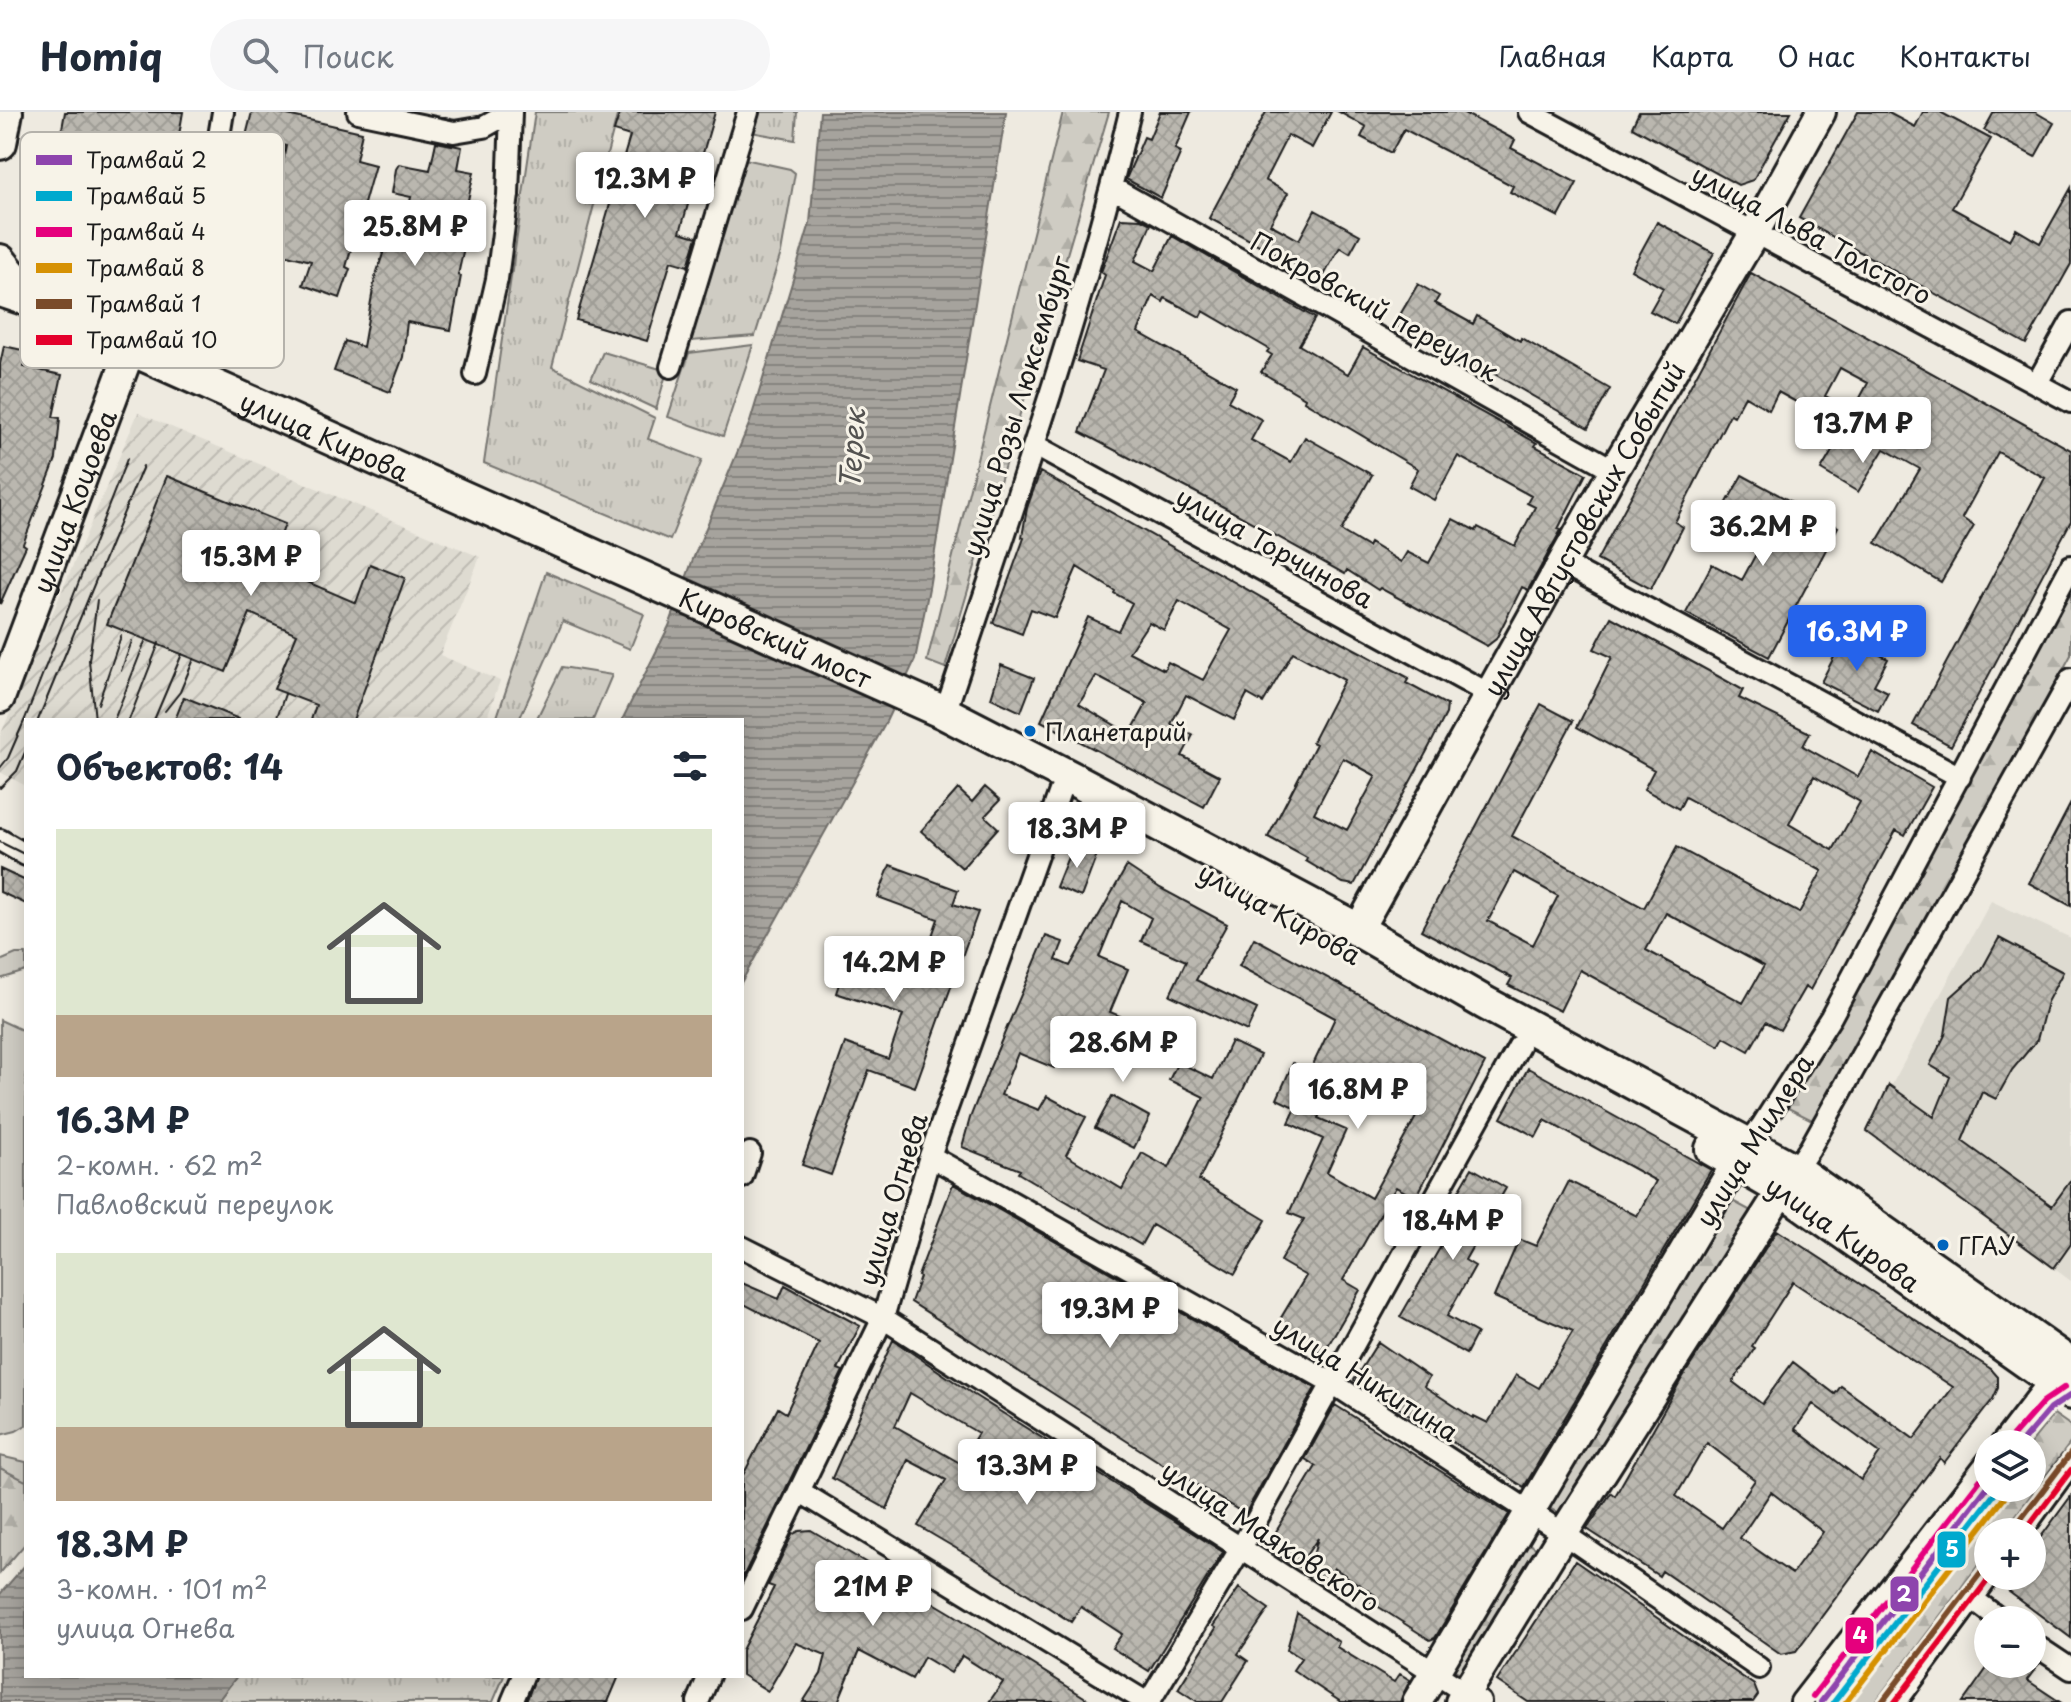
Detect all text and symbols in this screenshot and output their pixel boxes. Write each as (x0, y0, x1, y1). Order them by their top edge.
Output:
search box (210, 19, 770, 91)
text: Homiq (40, 27, 162, 84)
icon: search (238, 33, 282, 77)
text: Поиск (302, 33, 394, 78)
text: Главная (1499, 34, 1607, 77)
text: Карта (1651, 34, 1733, 77)
text: О нас (1777, 34, 1855, 77)
text: Контакты (1899, 34, 2031, 77)
legend (20, 132, 284, 368)
text: Трамвай 2 (86, 142, 207, 175)
pin: 12.3M ₽ (571, 152, 719, 220)
street label: улица Льва Толстого (1685, 154, 1939, 314)
text: 12.3M ₽ (594, 158, 696, 197)
text: Трамвай 5 (86, 178, 206, 211)
pin: 25.8M ₽ (341, 200, 489, 268)
text: 25.8M ₽ (362, 206, 468, 245)
text: Трамвай 4 (86, 214, 206, 247)
street label: Покровский переулок (1244, 221, 1507, 391)
text: Трамвай 8 (86, 250, 205, 283)
street label: улица Розы Люксембург (952, 251, 1080, 561)
text: Трамвай 1 (86, 286, 201, 319)
text: Трамвай 10 (86, 322, 217, 355)
street label: улица Августовских Событий (1472, 354, 1694, 703)
street label: улица Кирова (234, 381, 416, 491)
pin: 13.7M ₽ (1789, 397, 1937, 465)
street label: улица Коцоева (22, 403, 126, 599)
text: 13.7M ₽ (1813, 403, 1913, 442)
water label: Терек (827, 405, 875, 490)
street label: улица Торчинова (1169, 476, 1382, 618)
pin: 36.2M ₽ (1689, 500, 1837, 568)
text: 36.2M ₽ (1709, 506, 1817, 545)
pin: 15.3M ₽ (177, 530, 325, 598)
text: 15.3M ₽ (200, 536, 302, 575)
street label: Кировский мост (673, 577, 878, 697)
pin: 16.3M ₽ (1783, 605, 1931, 673)
text: 16.3M ₽ (1806, 611, 1908, 650)
place label: Планетарий (1045, 713, 1187, 749)
marker: Планетарий (1022, 723, 1038, 739)
text: Объектов: 14 (56, 740, 283, 792)
icon: filters (668, 744, 712, 788)
pin: 18.3M ₽ (1003, 802, 1151, 870)
text: 18.3M ₽ (1026, 808, 1128, 847)
street label: улица Кирова (1191, 852, 1369, 974)
icon: home (312, 881, 456, 1025)
pin: 14.2M ₽ (820, 936, 968, 1004)
text: 14.2M ₽ (842, 942, 946, 981)
pin: 28.6M ₽ (1049, 1016, 1197, 1084)
text: 28.6M ₽ (1068, 1022, 1178, 1061)
street label: улица Миллера (1685, 1045, 1823, 1234)
pin: 16.8M ₽ (1284, 1063, 1432, 1131)
text: 16.8M ₽ (1307, 1069, 1409, 1108)
text: 16.3M ₽ (56, 1093, 189, 1145)
street label: улица Огнева (847, 1107, 937, 1290)
text: 2-комн. · 62 m² (56, 1145, 263, 1184)
street label: улица Кирова (1759, 1165, 1929, 1301)
text: Павловский переулок (56, 1184, 333, 1223)
pin: 18.4M ₽ (1379, 1194, 1527, 1262)
text: 18.4M ₽ (1402, 1200, 1504, 1239)
place label: ГГАУ (1958, 1227, 2015, 1263)
marker: ГГАУ (1935, 1237, 1951, 1253)
pin: 19.3M ₽ (1036, 1282, 1184, 1350)
text: 19.3M ₽ (1060, 1288, 1160, 1327)
icon: home (312, 1305, 456, 1449)
street label: улица Никитина (1266, 1305, 1467, 1451)
map controls (1974, 1430, 2046, 1678)
button: layers (1974, 1430, 2046, 1502)
pin: 13.3M ₽ (953, 1439, 1101, 1507)
text: 13.3M ₽ (976, 1445, 1078, 1484)
street label: улица Маяковского (1154, 1451, 1388, 1621)
text: 18.3M ₽ (56, 1517, 188, 1569)
button: + (1974, 1518, 2046, 1590)
line badge: 5 (1936, 1530, 1967, 1569)
text: 5 (1945, 1531, 1959, 1564)
pin: 21M ₽ (817, 1560, 929, 1628)
text: 21M ₽ (833, 1566, 913, 1605)
text: 3-комн. · 101 m² (56, 1569, 268, 1608)
line badge: 2 (1889, 1575, 1920, 1613)
text: 2 (1896, 1576, 1912, 1609)
button: − (1974, 1606, 2046, 1678)
text: улица Огнева (56, 1608, 234, 1647)
line badge: 4 (1844, 1616, 1875, 1655)
text: 4 (1853, 1617, 1868, 1650)

